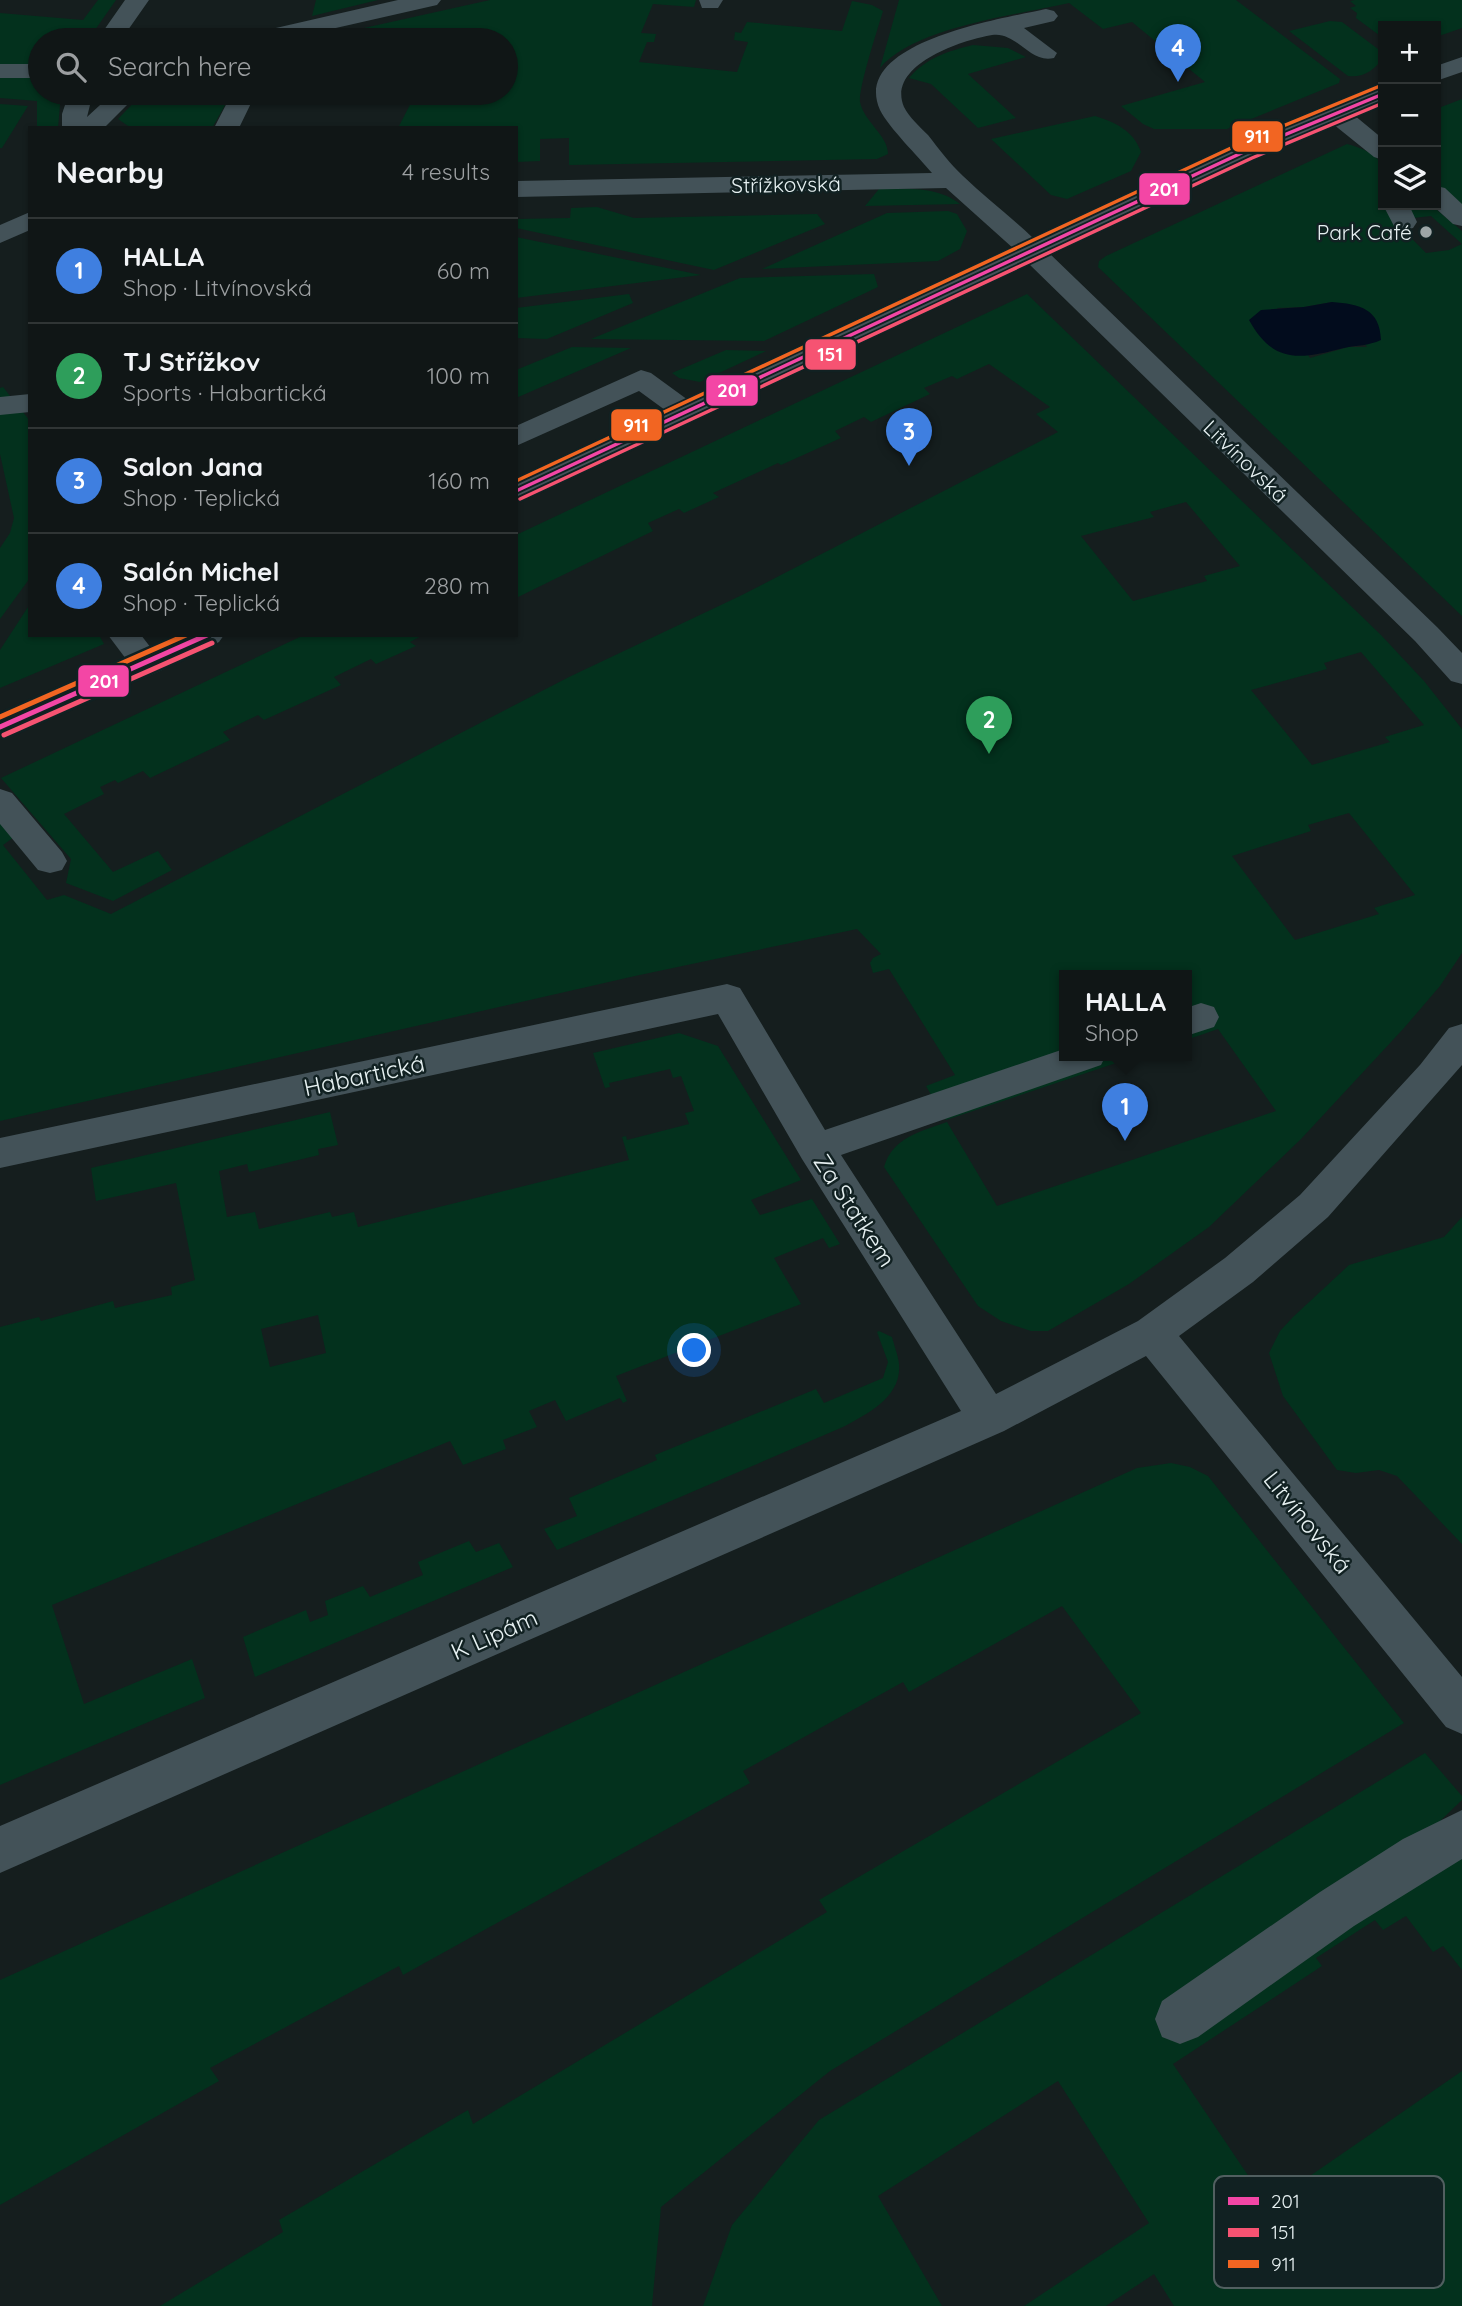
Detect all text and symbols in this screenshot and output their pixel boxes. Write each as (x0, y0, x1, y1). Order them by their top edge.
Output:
map controls (1378, 21, 1441, 210)
button: + (1378, 21, 1441, 84)
pin: 4 (1155, 24, 1201, 82)
search box (28, 28, 518, 105)
icon: search (52, 48, 90, 86)
text: Search here (108, 50, 252, 83)
button: − (1378, 84, 1441, 147)
line badge: 911 (1231, 120, 1284, 153)
text: 911 (1244, 124, 1270, 148)
button: layers (1378, 147, 1441, 210)
text: Nearby (56, 153, 164, 191)
text: 4 results (402, 157, 490, 186)
street label: Střížkovská (731, 170, 841, 198)
line badge: 201 (1138, 172, 1191, 206)
text: 201 (1149, 177, 1179, 201)
place label: Park Café (1317, 219, 1412, 245)
marker: Park Café (1418, 224, 1434, 240)
text: HALLA (123, 240, 204, 273)
text: 1 (75, 256, 83, 285)
text: 60 m (437, 256, 490, 285)
text: Shop · Litvínovská (123, 273, 312, 302)
line badge: 151 (804, 338, 857, 371)
text: 151 (817, 342, 843, 366)
text: TJ Střížkov (123, 345, 260, 378)
text: 2 (72, 361, 86, 390)
text: 100 m (427, 361, 490, 390)
line badge: 201 (705, 374, 759, 407)
text: Sports · Habartická (123, 378, 327, 407)
text: 201 (717, 378, 747, 402)
line badge: 911 (610, 408, 663, 442)
pin: 3 (886, 408, 932, 466)
text: 911 (623, 413, 649, 437)
street label: Litvínovská (1198, 414, 1294, 508)
text: Salon Jana (123, 450, 263, 483)
text: 3 (73, 466, 85, 495)
text: 160 m (428, 466, 490, 495)
text: Shop · Teplická (123, 483, 280, 512)
text: Salón Michel (123, 555, 279, 588)
text: 4 (72, 571, 86, 600)
text: 280 m (424, 571, 490, 600)
text: Shop · Teplická (123, 588, 280, 617)
line badge: 201 (77, 664, 130, 698)
text: 201 (89, 669, 119, 693)
pin: 2 (966, 696, 1012, 754)
popup (1059, 970, 1192, 1061)
text: HALLA (1085, 985, 1166, 1018)
text: Shop (1085, 1018, 1139, 1047)
street label: Habartická (301, 1048, 427, 1102)
pin: 1 (1102, 1083, 1148, 1141)
street label: Za Statkem (807, 1148, 903, 1272)
your location (677, 1333, 711, 1367)
street label: Litvínovská (1258, 1465, 1358, 1579)
street label: K Lipám (446, 1602, 542, 1666)
legend (1214, 2176, 1444, 2288)
text: 201 (1271, 2189, 1300, 2213)
text: 151 (1271, 2220, 1295, 2244)
text: 911 (1271, 2252, 1296, 2276)

